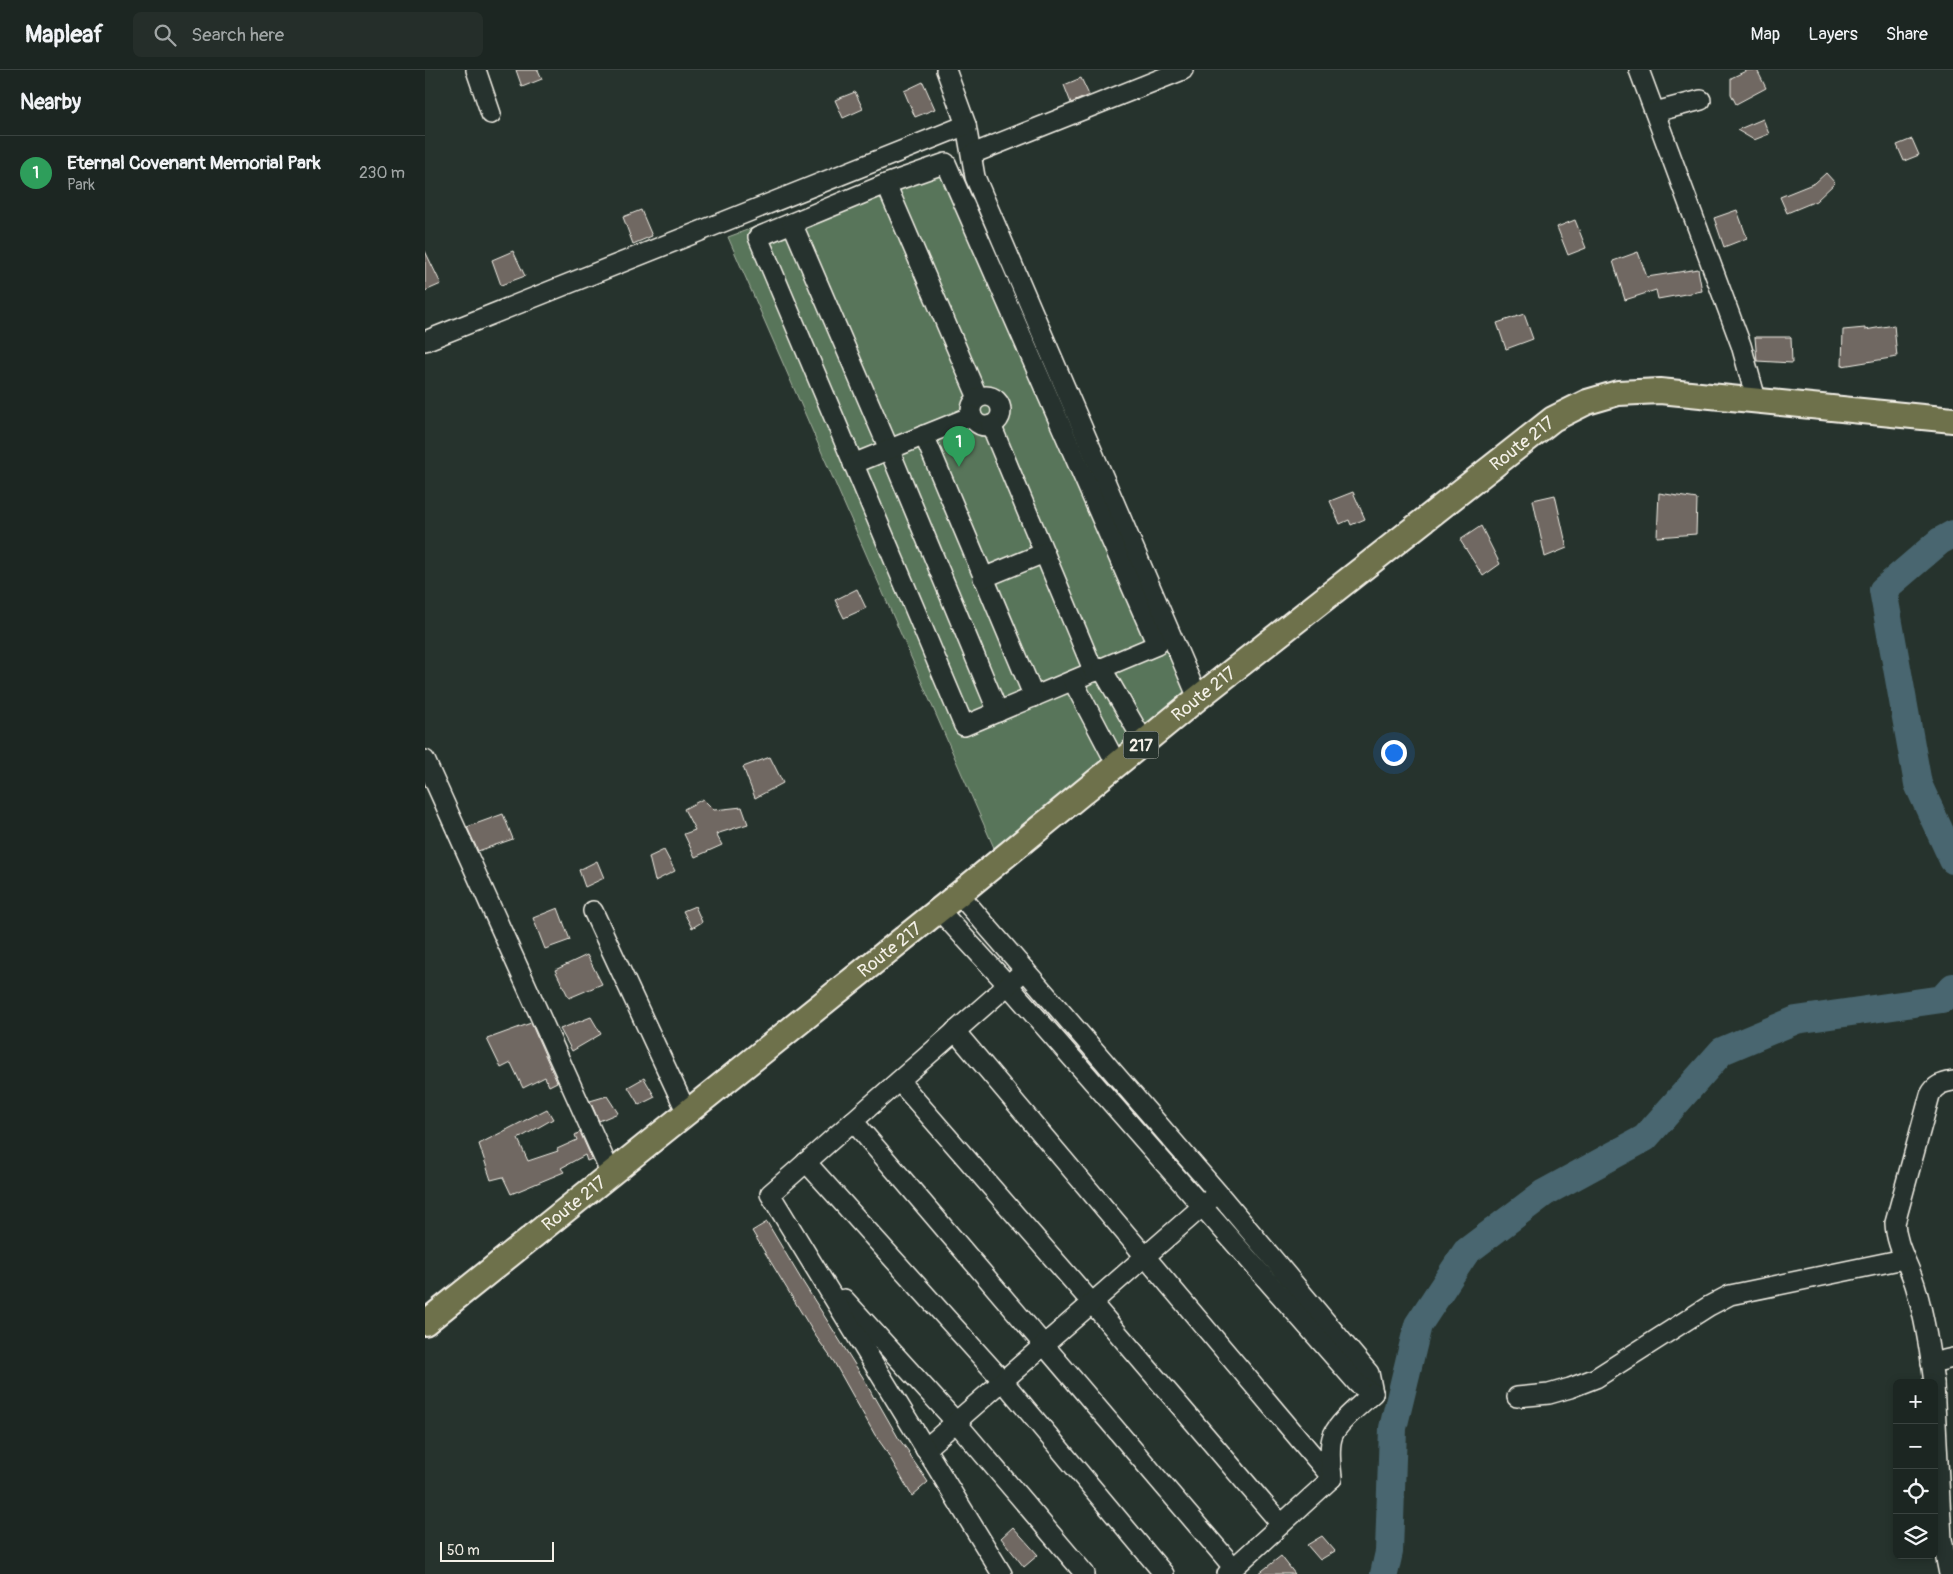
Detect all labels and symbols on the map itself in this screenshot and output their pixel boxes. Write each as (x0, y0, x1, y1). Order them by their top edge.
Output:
street label: Route 217 (1485, 411, 1559, 476)
pin: 1 (943, 426, 975, 467)
street label: Route 217 (1167, 661, 1241, 727)
road number: 217 (1123, 732, 1159, 758)
your location (1381, 740, 1407, 766)
street label: Route 217 (853, 917, 927, 983)
street label: Route 217 (537, 1171, 611, 1236)
scale bar (440, 1539, 554, 1562)

